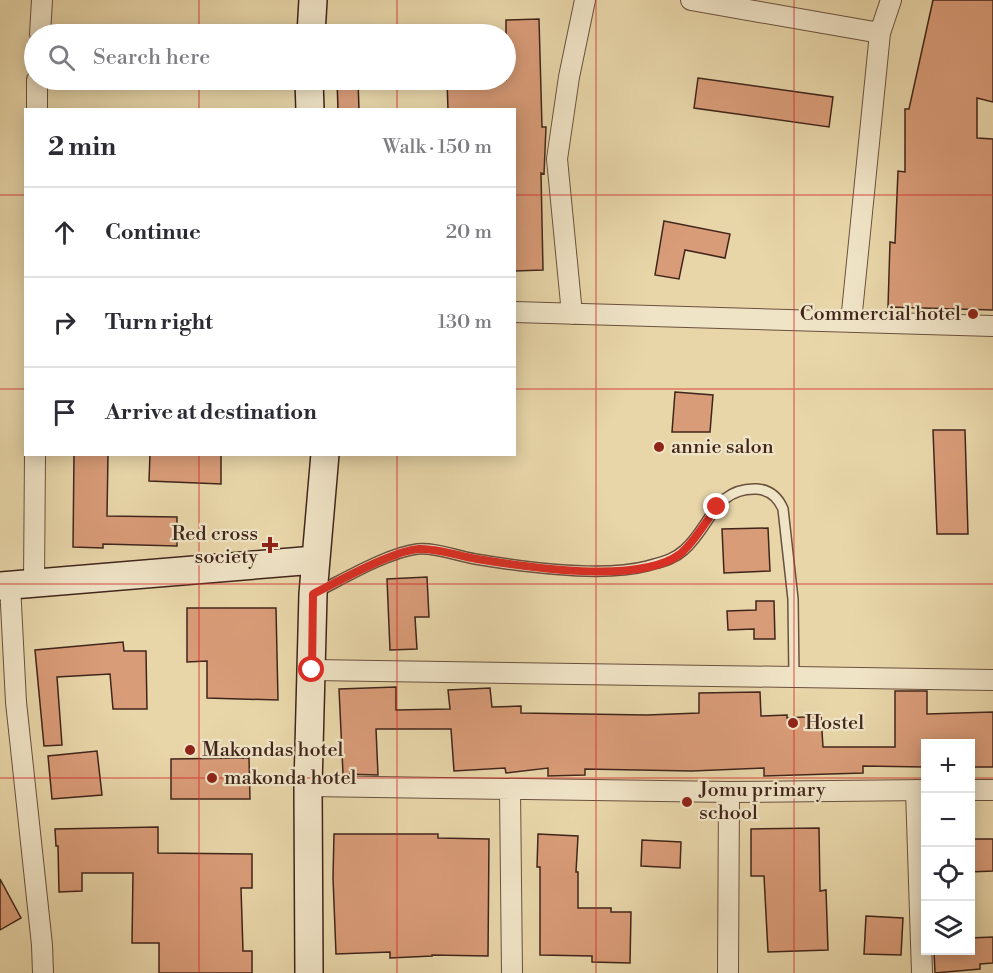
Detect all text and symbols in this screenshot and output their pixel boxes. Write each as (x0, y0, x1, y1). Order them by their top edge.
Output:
search box (24, 24, 516, 90)
icon: search (45, 41, 78, 74)
text: Search here (93, 44, 210, 71)
text: 2 min (48, 131, 116, 163)
text: Walk · 150 m (383, 135, 492, 160)
icon: ahead (48, 216, 81, 249)
text: Continue (105, 219, 201, 246)
text: 20 m (446, 220, 492, 245)
place label: Commercial hotel (800, 302, 961, 327)
icon: right (48, 306, 81, 339)
marker: Commercial hotel (966, 307, 980, 321)
text: Turn right (105, 309, 213, 336)
text: 130 m (437, 310, 492, 335)
icon: arrive (48, 396, 81, 429)
text: Arrive at destination (105, 399, 317, 426)
place label: annie salon (671, 435, 774, 460)
marker: annie salon (652, 440, 666, 454)
route end (703, 493, 729, 519)
place label: Red cross society (172, 522, 258, 570)
marker: Red cross society (263, 538, 277, 552)
route start (298, 656, 324, 682)
place label: Hostel (805, 711, 864, 736)
marker: Hostel (786, 716, 800, 730)
place label: Makondas hotel (202, 738, 344, 763)
map controls (921, 739, 975, 955)
button: + (921, 739, 975, 793)
marker: Makondas hotel (183, 743, 197, 757)
place label: makonda hotel (224, 766, 357, 791)
marker: makonda hotel (205, 771, 219, 785)
place label: Jomu primary school (698, 778, 826, 826)
button: − (921, 793, 975, 847)
marker: Jomu primary school (680, 795, 694, 809)
button: locate (921, 847, 975, 901)
button: layers (921, 901, 975, 955)

